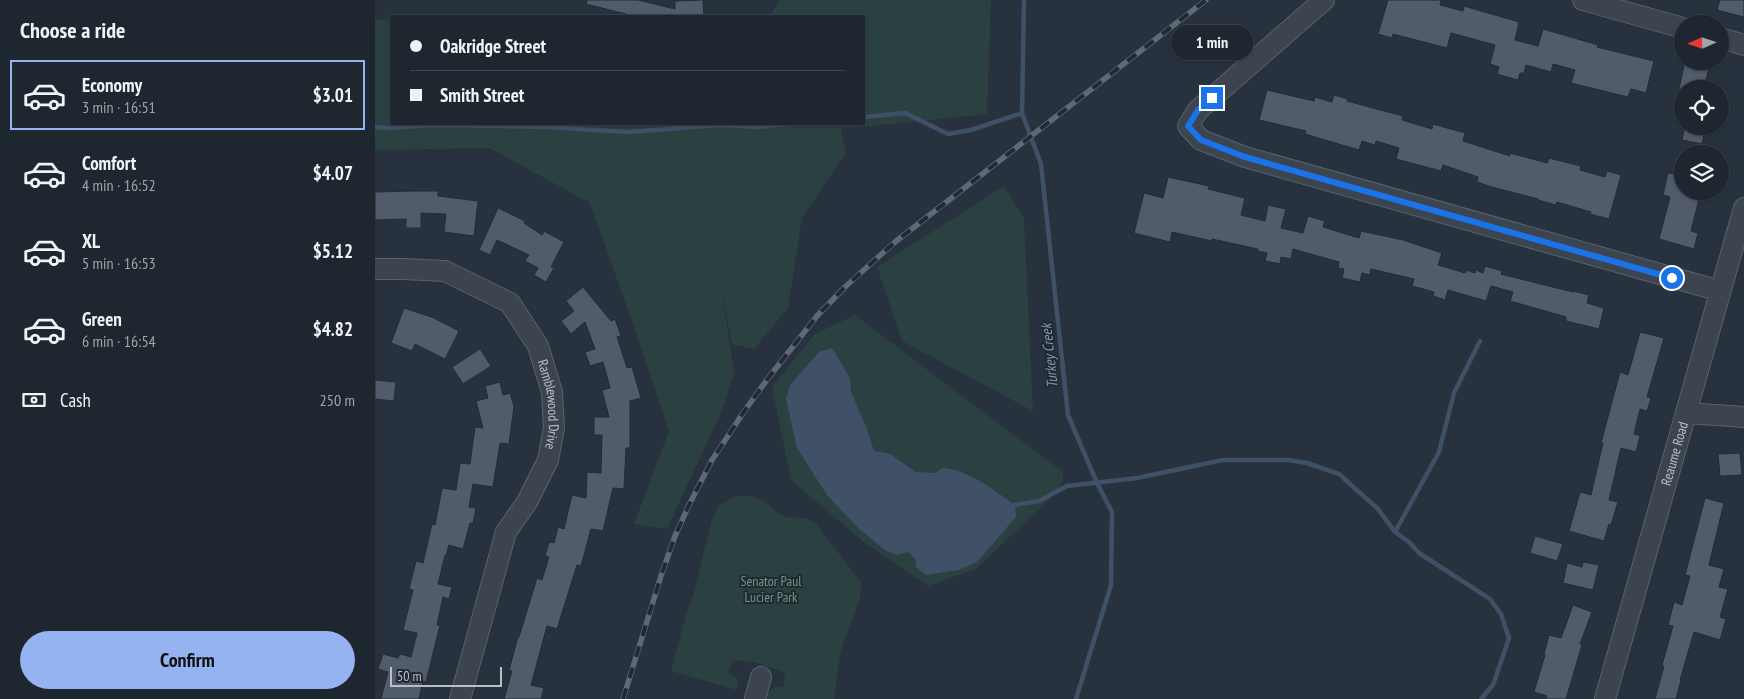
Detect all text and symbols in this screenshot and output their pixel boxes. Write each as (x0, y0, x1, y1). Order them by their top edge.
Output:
north arrow (1674, 15, 1729, 70)
map controls (1674, 15, 1729, 200)
text: Choose a ride (20, 16, 125, 44)
callout: 1 min (1171, 26, 1253, 61)
text: 1 min (1196, 32, 1228, 52)
text: Oakridge Street (440, 34, 546, 58)
icon: car (22, 73, 67, 118)
text: Economy (82, 73, 142, 97)
button: locate (1674, 80, 1729, 135)
text: $3.01 (313, 83, 353, 107)
text: Smith Street (440, 83, 524, 107)
route end (1201, 87, 1223, 109)
text: 3 min · 16:51 (82, 97, 156, 117)
button: layers (1674, 145, 1729, 200)
icon: car (22, 151, 67, 196)
text: Comfort (82, 151, 136, 175)
text: $4.07 (313, 161, 353, 185)
text: 4 min · 16:52 (82, 175, 156, 195)
icon: car (22, 229, 67, 274)
text: XL (82, 229, 100, 253)
text: $5.12 (313, 239, 353, 263)
text: 5 min · 16:53 (82, 253, 156, 273)
route start (1661, 267, 1683, 289)
icon: car (22, 307, 67, 352)
text: Green (82, 307, 122, 331)
text: $4.82 (313, 317, 353, 341)
water label: Turkey Creek (1036, 321, 1062, 389)
text: 6 min · 16:54 (82, 331, 156, 351)
street label: Ramblewood Drive (534, 357, 563, 451)
icon: cash (20, 386, 48, 414)
text: Cash (60, 388, 91, 412)
text: 250 m (320, 390, 355, 410)
street label: Reaume Road (1657, 420, 1692, 488)
park label: Senator Paul Lucier Park (741, 572, 802, 606)
button: Confirm (20, 631, 355, 689)
scale bar (390, 664, 503, 687)
text: 50 m (397, 667, 422, 685)

